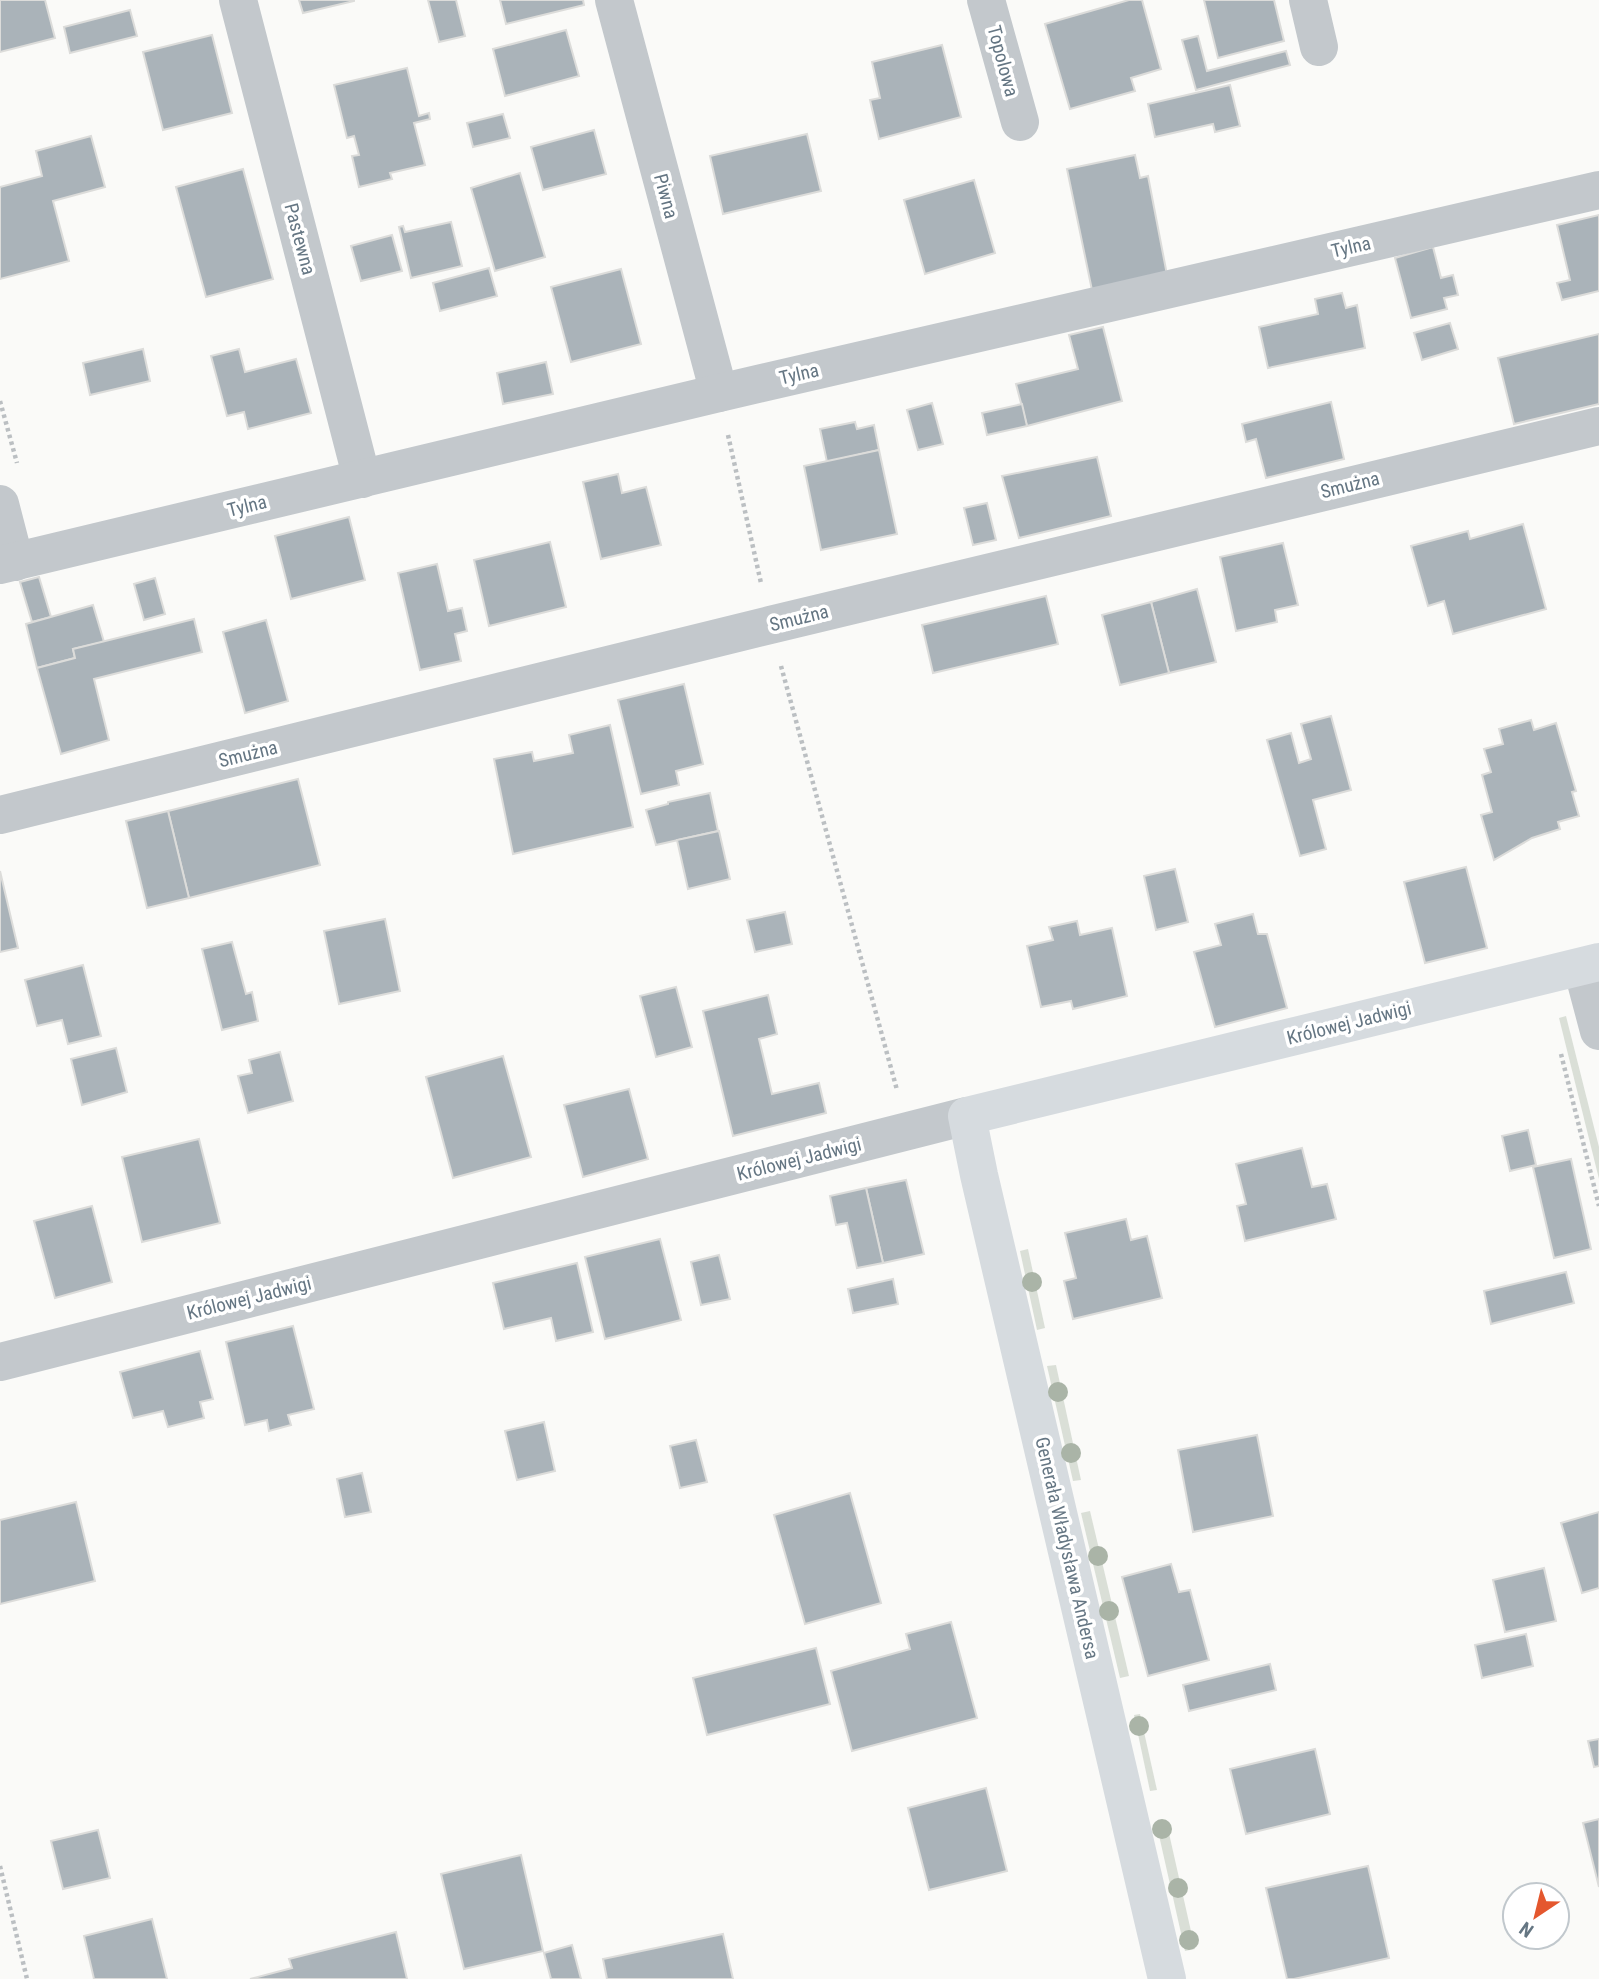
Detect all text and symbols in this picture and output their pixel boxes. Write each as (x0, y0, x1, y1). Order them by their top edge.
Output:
street label: Topolowa (982, 23, 1024, 99)
street label: Piwna (649, 171, 683, 221)
street label: Pastewna (279, 201, 321, 277)
street label: Tylna (1329, 231, 1373, 263)
street label: Tylna (777, 358, 821, 390)
street label: Smużna (1318, 467, 1382, 503)
street label: Tylna (225, 490, 269, 522)
street label: Smużna (767, 600, 831, 636)
street label: Smużna (216, 736, 280, 772)
street label: Królowej Jadwigi (1284, 996, 1414, 1050)
street label: Królowej Jadwigi (734, 1132, 864, 1186)
street label: Królowej Jadwigi (184, 1271, 314, 1325)
street label: Generała Władysława Andersa (1030, 1435, 1104, 1661)
north arrow (1501, 1881, 1571, 1951)
text: N (1515, 1917, 1538, 1942)

